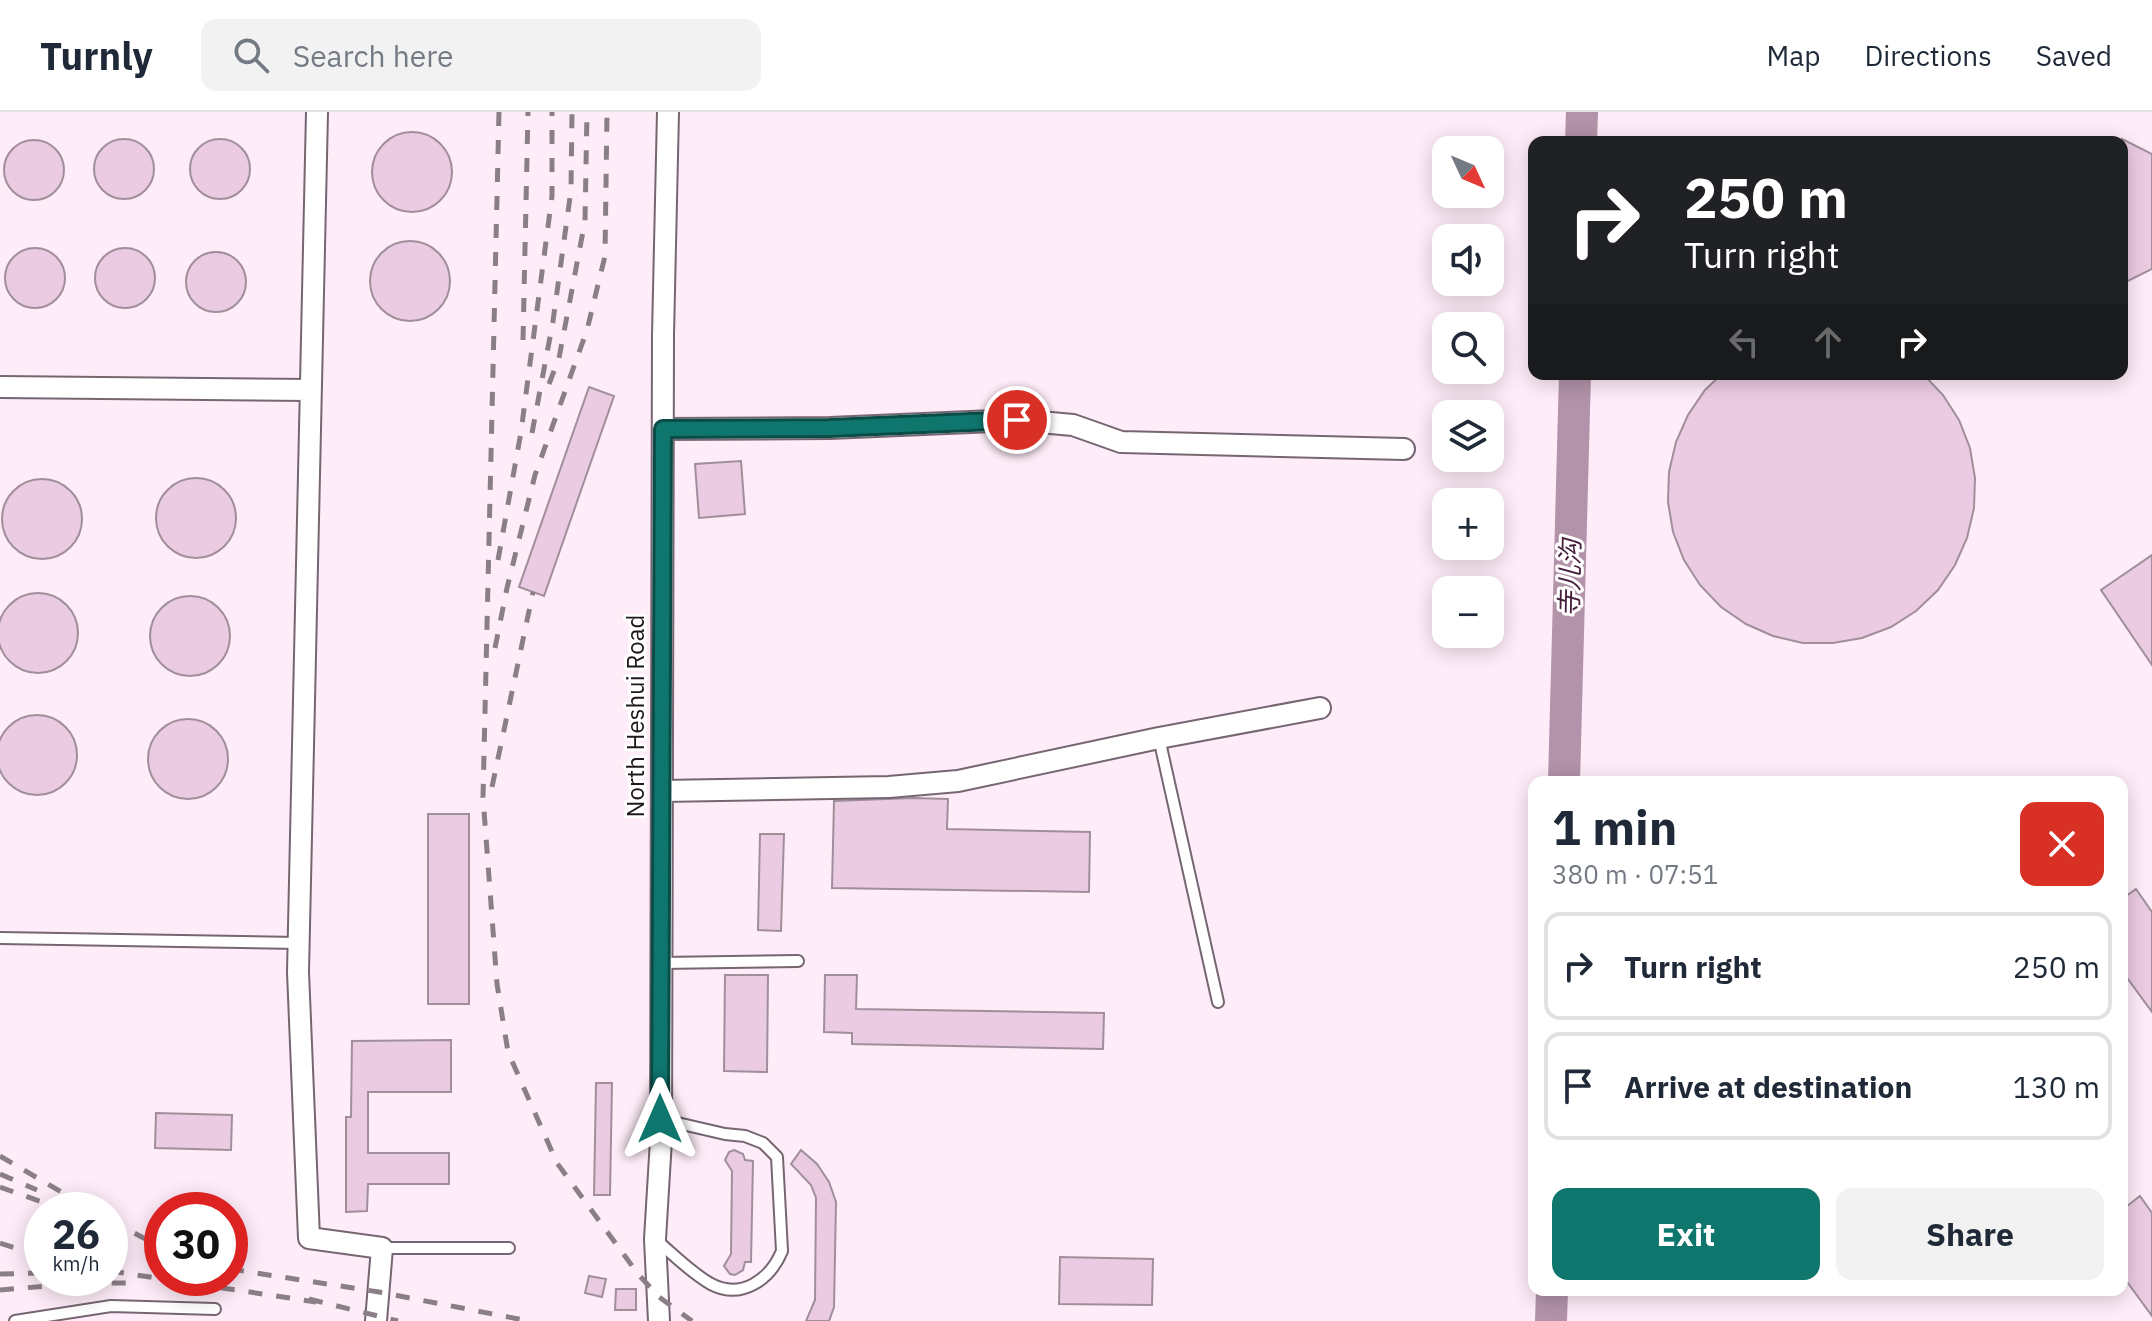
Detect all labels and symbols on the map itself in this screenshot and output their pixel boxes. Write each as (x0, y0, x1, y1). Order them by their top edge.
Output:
north arrow (1432, 136, 1504, 208)
pin (983, 386, 1051, 454)
water label: 寺儿沟 (1551, 536, 1587, 617)
street label: North Heshui Road (619, 615, 651, 817)
position arrow (618, 1077, 702, 1161)
speed limit sign: 30 (144, 1192, 248, 1296)

